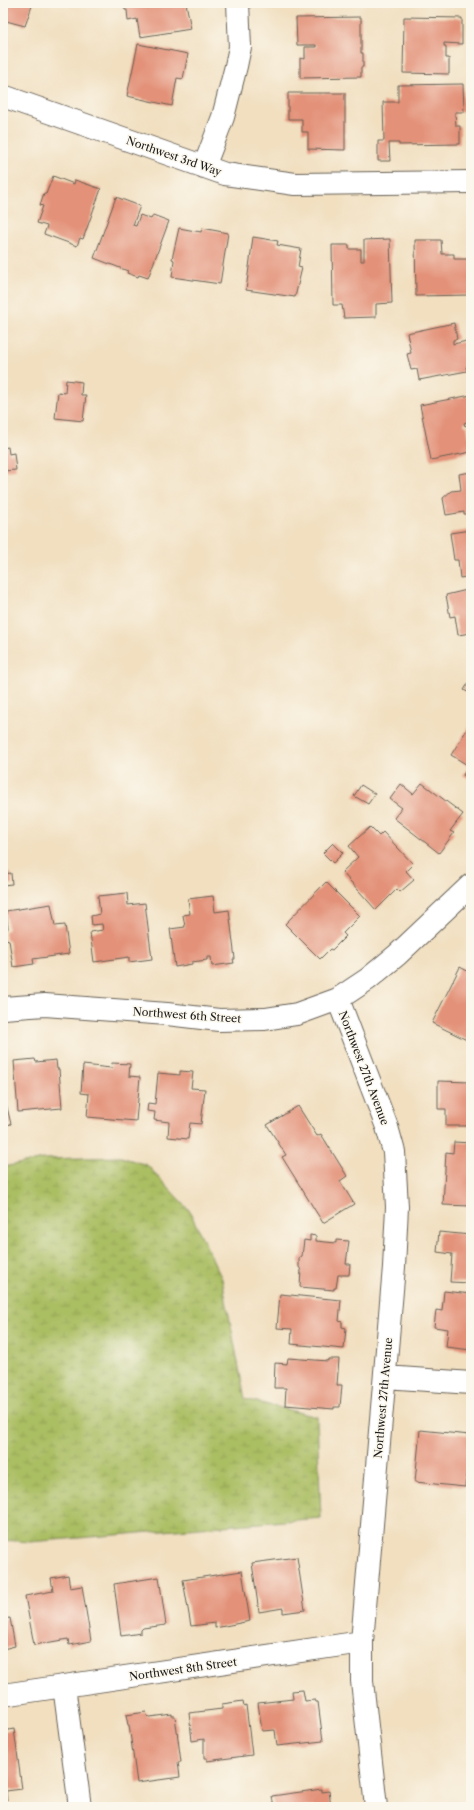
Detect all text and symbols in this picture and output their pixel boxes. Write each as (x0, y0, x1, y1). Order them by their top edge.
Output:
street label: Northwest 3rd Way (125, 133, 224, 179)
street label: Northwest 6th Street (132, 1004, 242, 1026)
street label: Northwest 27th Avenue (336, 1009, 392, 1127)
street label: Northwest 27th Avenue (371, 1337, 395, 1459)
street label: Northwest 8th Street (128, 1654, 238, 1683)

